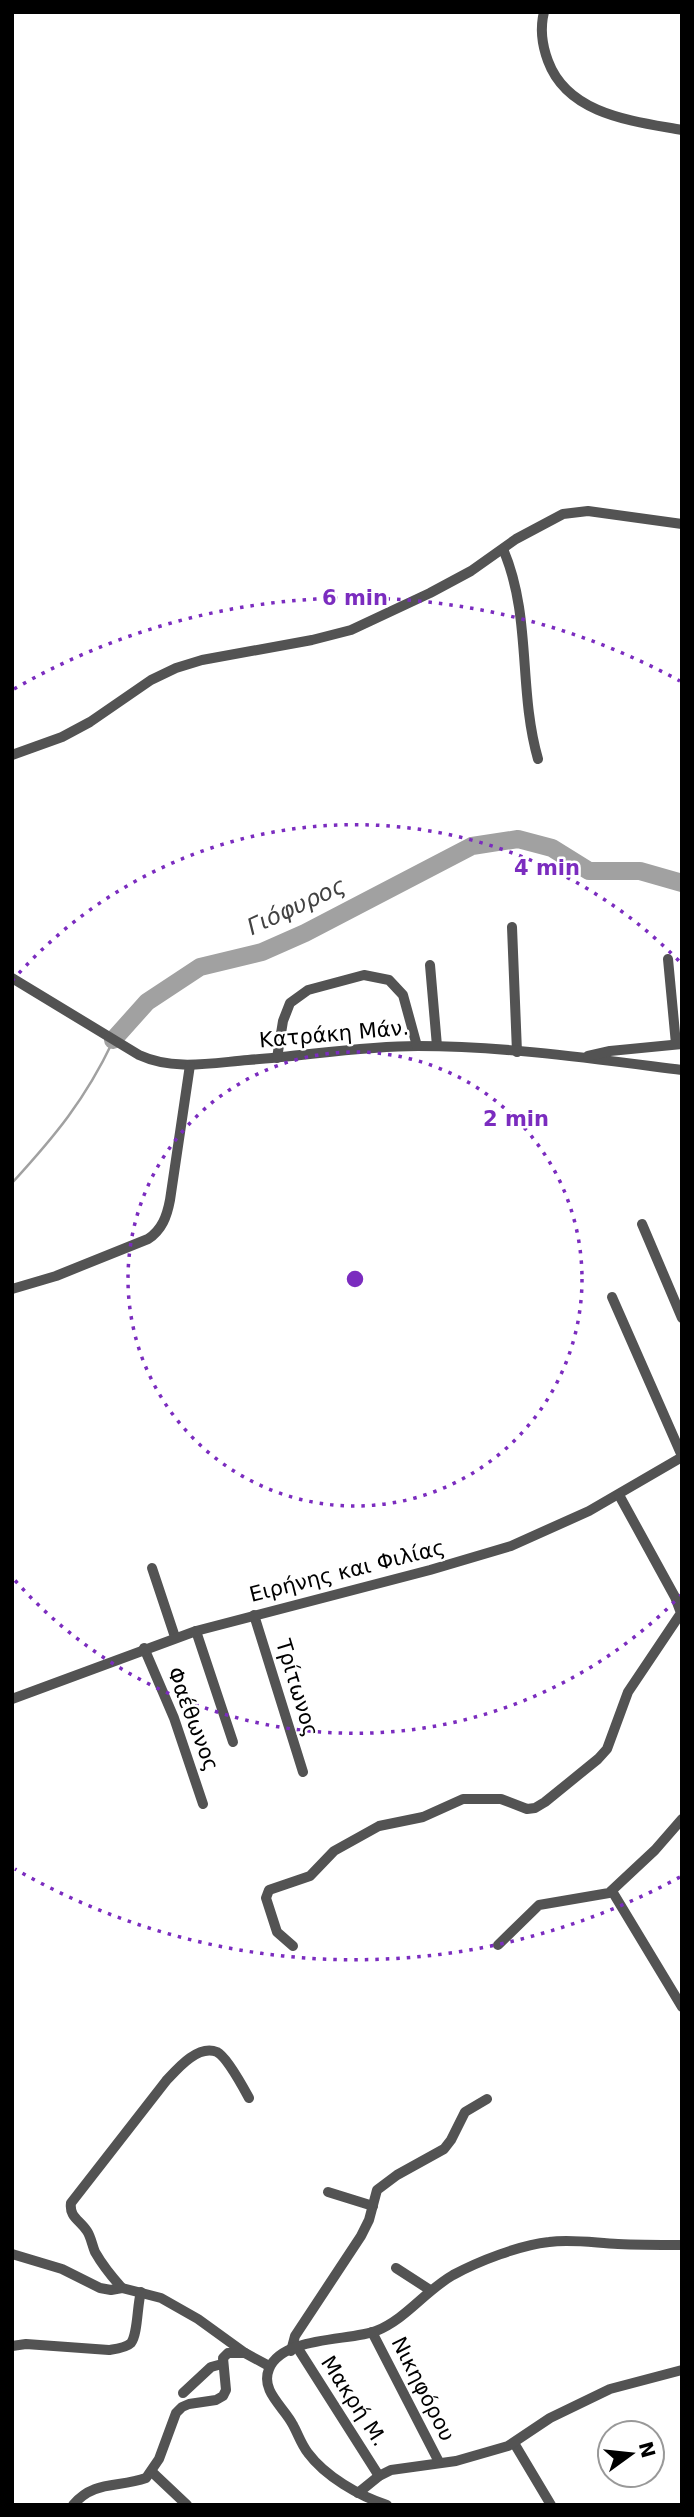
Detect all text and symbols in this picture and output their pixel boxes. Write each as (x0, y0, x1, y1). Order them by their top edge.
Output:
text: 6 min (322, 586, 388, 610)
text: 4 min (514, 856, 580, 880)
water label: Γιόφυρος (243, 872, 349, 940)
street label: Κατράκη Μάν. (258, 1016, 410, 1052)
text: 2 min (483, 1107, 549, 1131)
centre of rings (343, 1267, 367, 1291)
street label: Ειρήνης και Φιλίας (247, 1535, 447, 1607)
street label: Τρίτωνος (271, 1636, 323, 1740)
street label: Φαέθωνος (162, 1664, 224, 1774)
street label: Νικηφόρου (387, 2333, 459, 2445)
street label: Μακρή Μ. (316, 2352, 392, 2450)
north arrow (596, 2419, 666, 2489)
text: N (635, 2439, 660, 2460)

